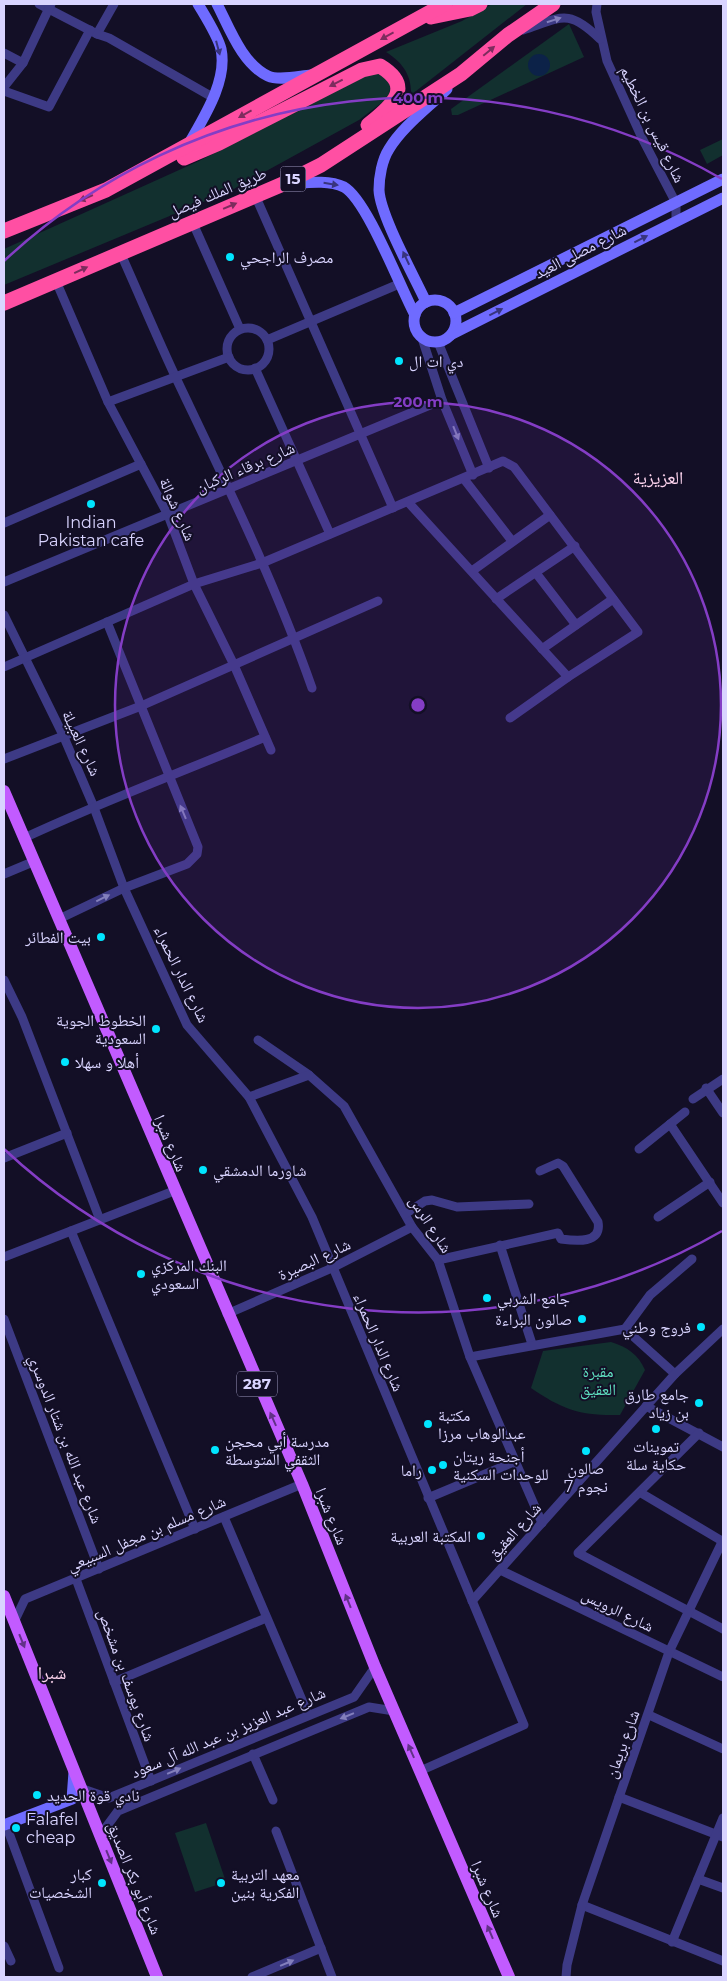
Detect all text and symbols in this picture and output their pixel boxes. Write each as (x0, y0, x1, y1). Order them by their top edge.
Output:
one-way arrow (547, 15, 562, 23)
one-way arrow (380, 31, 394, 40)
one-way arrow (214, 40, 222, 56)
one-way arrow (482, 46, 495, 57)
street label: شارع قيس بن الخطيم (615, 63, 689, 186)
one-way arrow (329, 79, 343, 87)
text: 400 m (393, 88, 443, 107)
one-way arrow (238, 110, 251, 119)
street label: طريق الملك فيصل (165, 163, 270, 223)
road number: 15 (280, 166, 306, 192)
one-way arrow (323, 181, 339, 189)
one-way arrow (79, 195, 93, 203)
one-way arrow (223, 201, 237, 209)
street label: شارع مصلى العيد (531, 220, 630, 284)
one-way arrow (634, 235, 648, 243)
place label: مصرف الراجحي (240, 248, 333, 270)
marker: مصرف الراجحي (224, 251, 236, 263)
one-way arrow (401, 251, 409, 265)
one-way arrow (74, 266, 88, 274)
one-way arrow (488, 308, 503, 316)
place label: دي ات ال (409, 352, 463, 374)
marker: دي ات ال (393, 355, 405, 367)
text: 200 m (393, 392, 443, 411)
one-way arrow (452, 426, 460, 441)
street label: شارع برقاء الركبان (193, 438, 298, 498)
district label: العزيزية (633, 467, 683, 489)
street label: شارع شوالة (154, 475, 200, 544)
marker: Indian Pakistan cafe (85, 498, 97, 510)
place label: Indian Pakistan cafe (38, 513, 144, 550)
centre of rings (409, 696, 427, 714)
street label: شارع العبيلة (57, 707, 105, 779)
one-way arrow (179, 805, 187, 819)
one-way arrow (96, 894, 110, 902)
street label: شارع الدار الحمراء (149, 923, 213, 1026)
place label: بيت الفطائر (24, 928, 91, 947)
marker: بيت الفطائر (95, 931, 107, 943)
place label: الخطوط الجوية السعودية (56, 1011, 146, 1048)
marker: الخطوط الجوية السعودية (150, 1023, 162, 1035)
place label: أهلا و سهلا (75, 1053, 139, 1072)
marker: أهلا و سهلا (59, 1056, 71, 1068)
street label: شارع شبرا (149, 1112, 191, 1175)
place label: شاورما الدمشقي (213, 1161, 307, 1183)
marker: شاورما الدمشقي (197, 1164, 209, 1176)
street label: شارع الرس (404, 1192, 456, 1257)
street label: شارع البصيرة (275, 1234, 354, 1285)
place label: البنك المركزي السعودي (151, 1256, 227, 1296)
marker: البنك المركزي السعودي (135, 1268, 147, 1280)
place label: جامع الشربي (497, 1289, 570, 1311)
street label: شارع الدار الحمراء (348, 1290, 408, 1395)
marker: جامع الشربي (481, 1292, 493, 1304)
place label: صالون البراءة (495, 1310, 572, 1330)
marker: صالون البراءة (576, 1313, 588, 1325)
place label: فروج وطني (622, 1318, 691, 1340)
marker: فروج وطني (695, 1321, 707, 1333)
street label: شارع عبد الله بن شتار الدوسري (22, 1352, 107, 1527)
park label: مقبرة العقيق (580, 1362, 616, 1400)
road number: 287 (237, 1372, 277, 1396)
place label: جامع طارق بن زياد (625, 1385, 689, 1423)
marker: جامع طارق بن زياد (693, 1397, 705, 1409)
place label: مكتبة عبدالوهاب مرزا (438, 1406, 526, 1443)
one-way arrow (268, 1412, 276, 1426)
marker: مكتبة عبدالوهاب مرزا (422, 1418, 434, 1430)
marker: تموينات حكاية سلة (650, 1423, 662, 1435)
place label: مدرسة أبي محجن الثقفي المتوسطة (225, 1432, 329, 1472)
place label: تموينات حكاية سلة (626, 1437, 686, 1474)
marker: مدرسة أبي محجن الثقفي المتوسطة (209, 1444, 221, 1456)
marker: صالون 7 نجوم (580, 1445, 592, 1457)
place label: أجنحة ريتان للوحدات السكنية (453, 1447, 549, 1484)
marker: أجنحة ريتان للوحدات السكنية (437, 1459, 449, 1471)
place label: صالون 7 نجوم (564, 1459, 608, 1497)
place label: راما (401, 1461, 422, 1480)
marker: راما (426, 1464, 438, 1476)
street label: شارع شبرا (311, 1485, 352, 1548)
street label: شارع مسلم بن مجفل السبيعي (64, 1491, 230, 1578)
street label: شارع العقيق (484, 1499, 546, 1565)
place label: المكتبة العربية (390, 1527, 471, 1546)
marker: المكتبة العربية (475, 1530, 487, 1542)
street label: شارع الرويس (578, 1585, 657, 1637)
one-way arrow (344, 1594, 352, 1608)
street label: شارع يوسف بن مشخص (93, 1606, 159, 1744)
one-way arrow (18, 1634, 26, 1648)
district label: شبرا (38, 1662, 66, 1684)
street label: شارع عبد العزيز بن عبد الله آل سعود (128, 1683, 329, 1783)
street label: شارع بريمان (601, 1708, 644, 1781)
one-way arrow (340, 1712, 354, 1720)
one-way arrow (407, 1744, 415, 1758)
one-way arrow (167, 1767, 182, 1775)
place label: نادي قوة الحديد (47, 1786, 140, 1808)
marker: نادي قوة الحديد (31, 1789, 43, 1801)
place label: Falafel cheap (26, 1810, 78, 1847)
street label: شارع أبو بكر الصديق (102, 1819, 166, 1938)
marker: Falafel cheap (10, 1822, 22, 1834)
one-way arrow (106, 1849, 113, 1864)
street label: شارع شبرا (466, 1858, 508, 1921)
place label: كبار الشخصيات (29, 1865, 92, 1902)
place label: معهد التربية الفكرية بنين (231, 1865, 300, 1903)
marker: كبار الشخصيات (96, 1877, 108, 1889)
marker: معهد التربية الفكرية بنين (215, 1877, 227, 1889)
one-way arrow (485, 1925, 493, 1940)
one-way arrow (280, 1958, 294, 1966)

